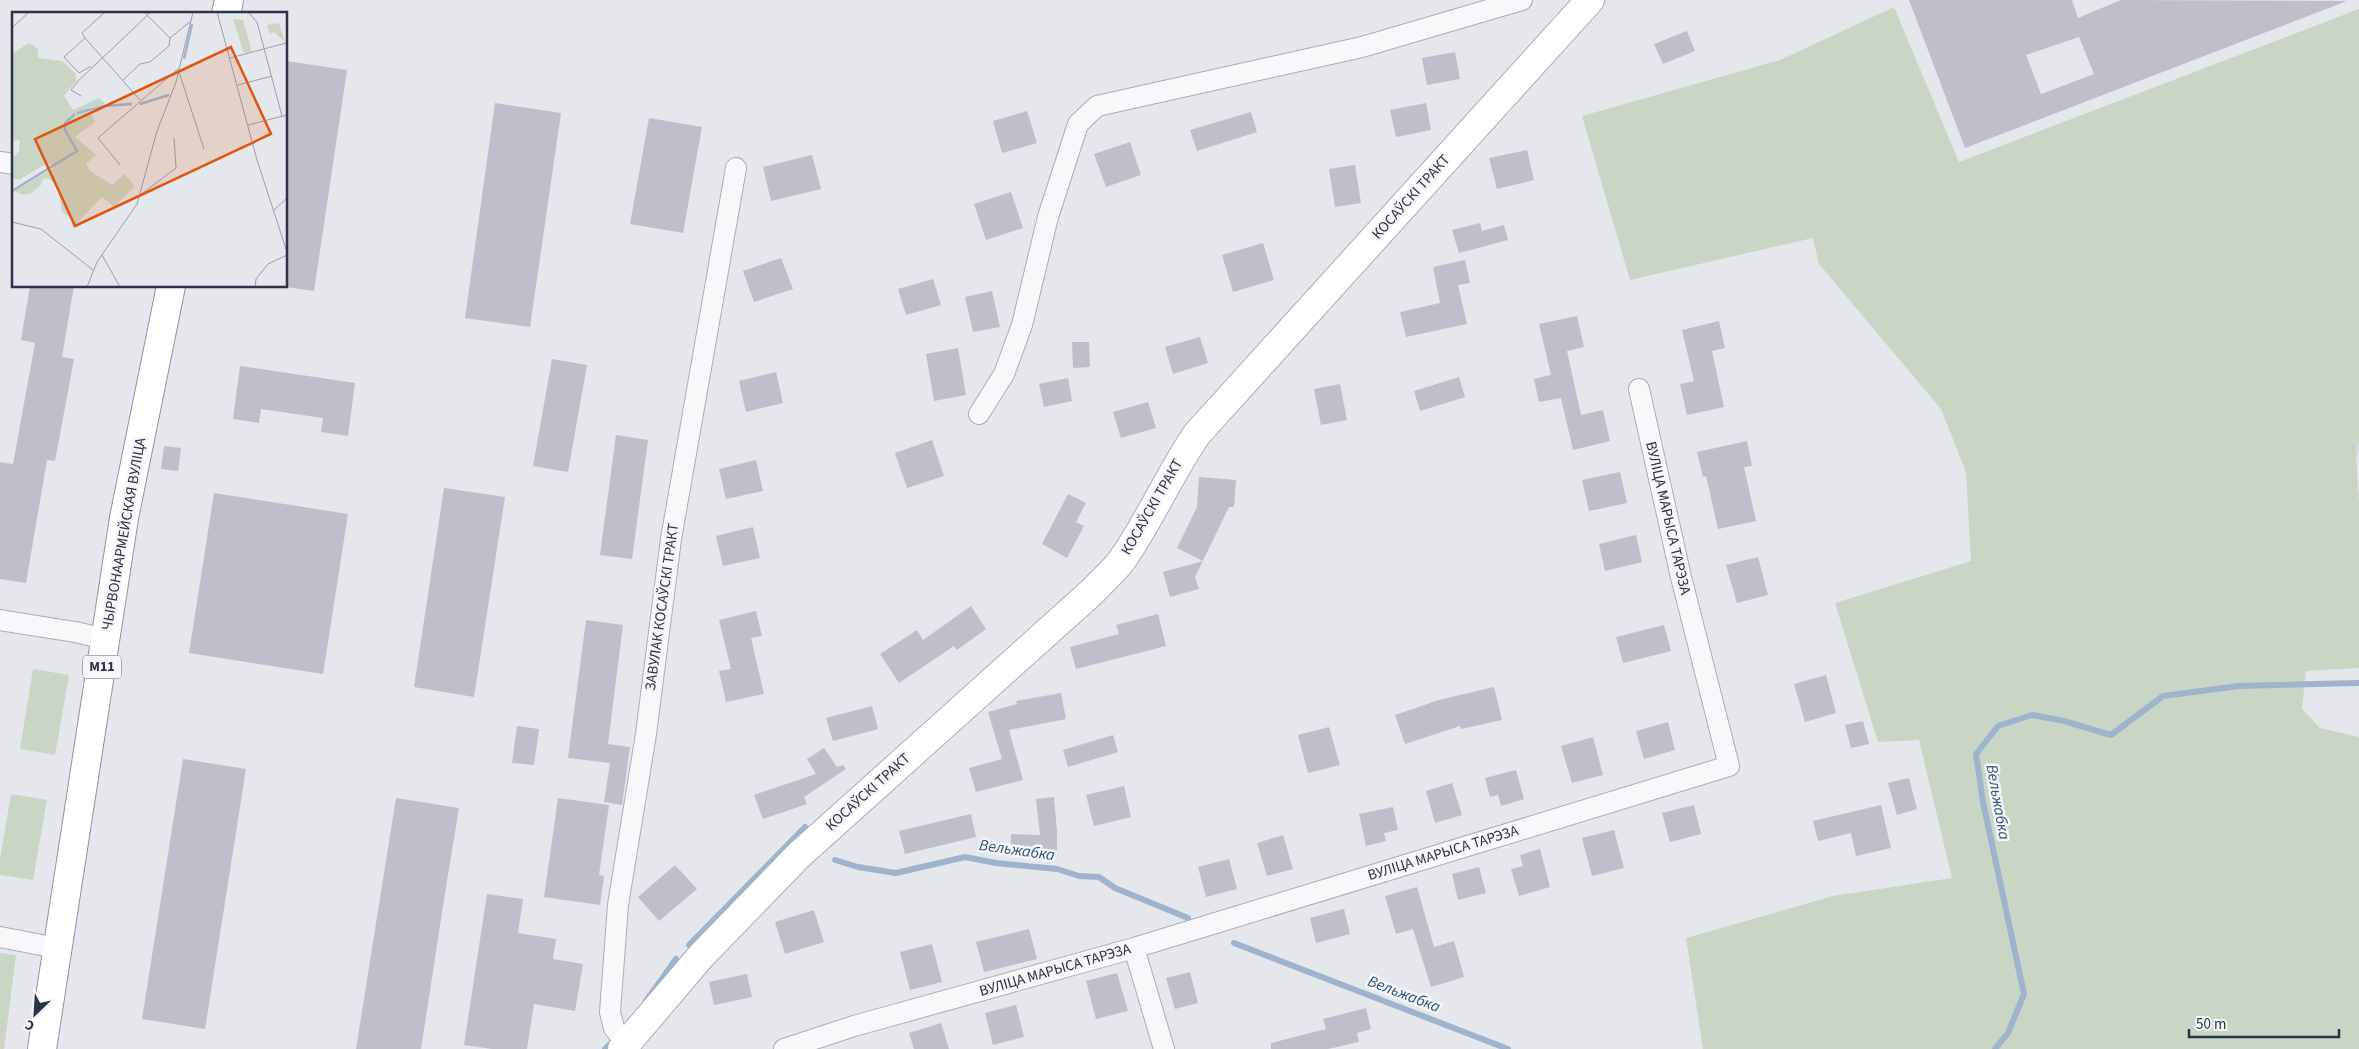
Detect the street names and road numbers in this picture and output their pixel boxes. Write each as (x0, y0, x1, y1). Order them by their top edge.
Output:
street label: КОСАЎСКІ ТРАКТ (1367, 150, 1455, 244)
street label: ЧЫРВОНААРМЕЙСКАЯ ВУЛІЦА (97, 435, 151, 632)
street label: ВУЛІЦА МАРЫСА ТАРЭЗА (1640, 439, 1696, 598)
street label: КОСАЎСКІ ТРАКТ (1116, 455, 1188, 559)
street label: ЗАВУЛАК КОСАЎСКІ ТРАКТ (640, 522, 684, 692)
road number: М11 (83, 656, 121, 679)
street label: КОСАЎСКІ ТРАКТ (821, 748, 915, 836)
street label: ВУЛІЦА МАРЫСА ТАРЭЗА (1365, 820, 1522, 886)
street label: ВУЛІЦА МАРЫСА ТАРЭЗА (977, 938, 1134, 1002)

